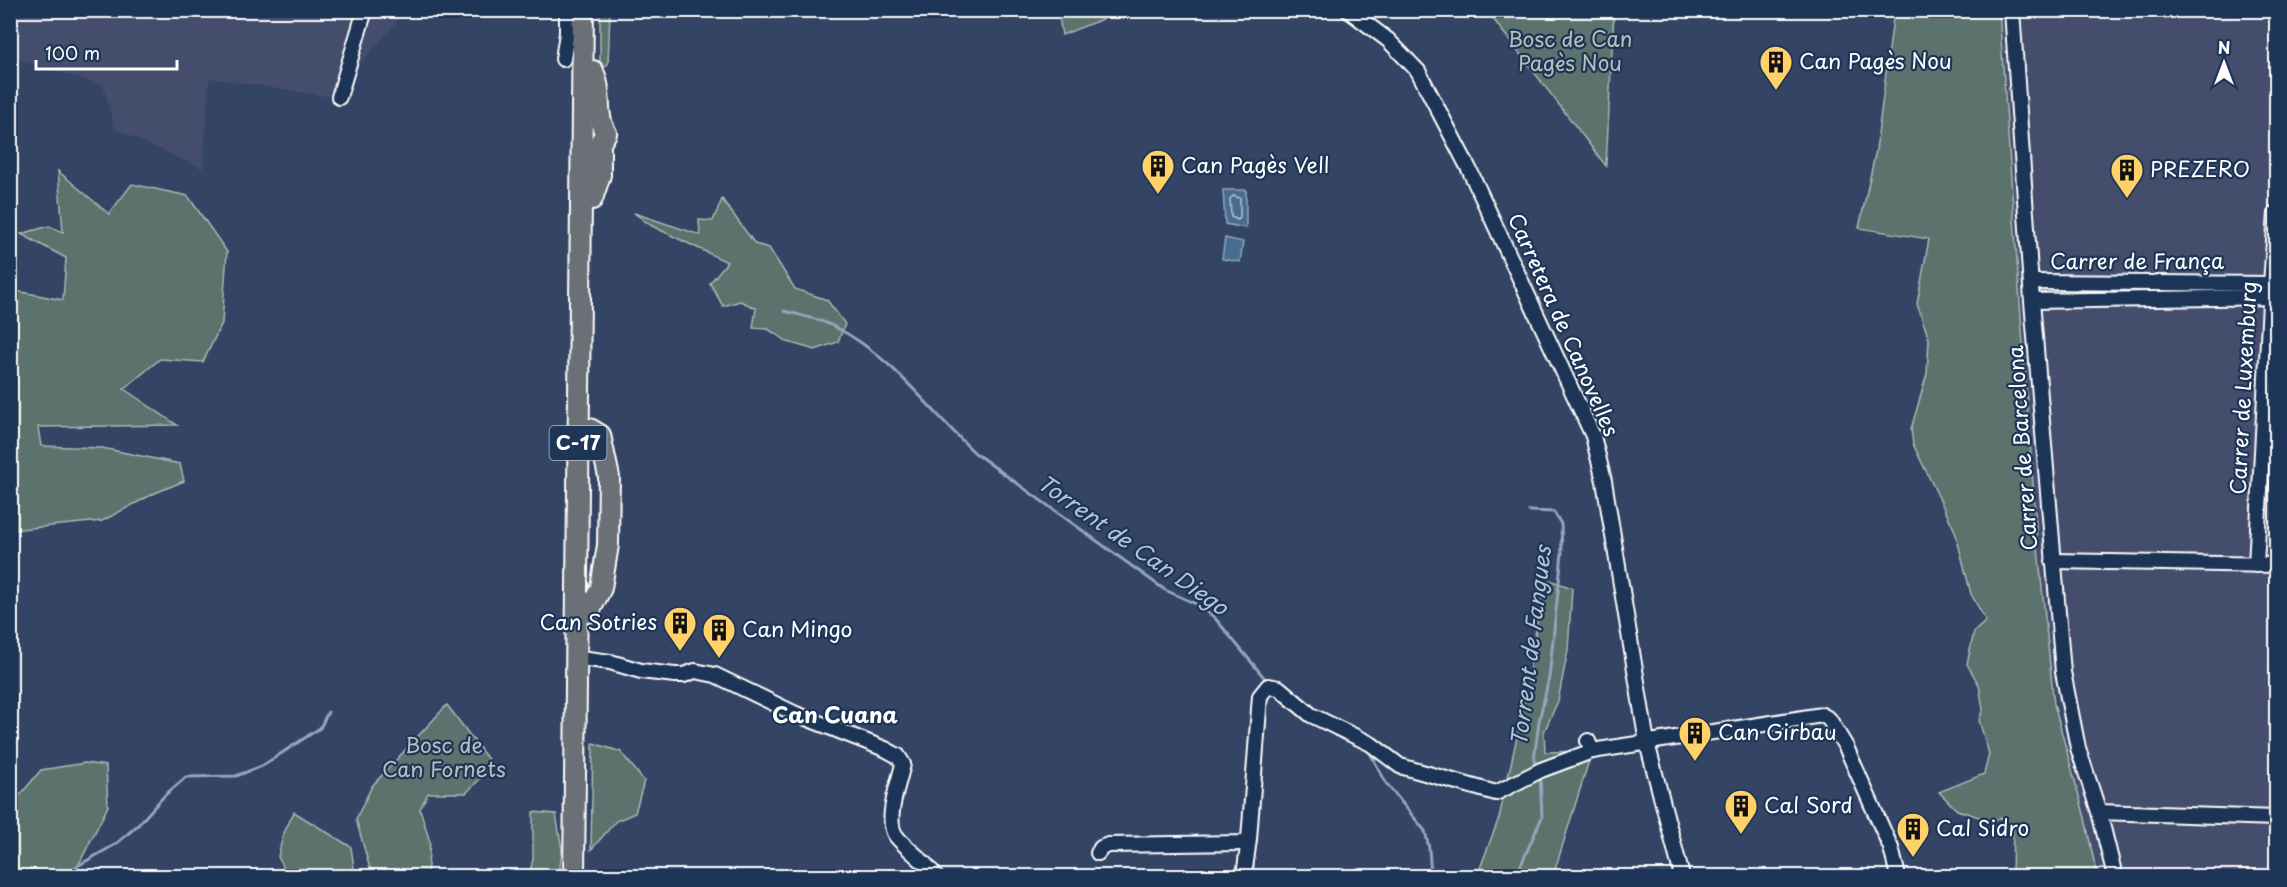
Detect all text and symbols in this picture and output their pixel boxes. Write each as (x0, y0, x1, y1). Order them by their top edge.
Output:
park label: Bosc de Can Pagès Nou (1508, 22, 1632, 78)
scale bar (36, 33, 177, 71)
north arrow (2194, 33, 2254, 93)
text: N (2218, 35, 2230, 59)
text: 100 m (45, 39, 100, 66)
building icon: Can Pagès Nou (1758, 44, 1794, 91)
place label: Can Pagès Nou (1799, 44, 1952, 76)
building icon: Can Pagès Vell (1140, 148, 1176, 195)
place label: Can Pagès Vell (1181, 148, 1329, 180)
building icon: PREZERO (2109, 152, 2145, 199)
place label: PREZERO (2150, 152, 2250, 184)
street label: Carretera de Canovelles (1501, 207, 1629, 441)
street label: Carrer de França (2050, 244, 2224, 276)
street label: Carrer de Luxemburg (2220, 280, 2264, 495)
street label: Carrer de Barcelona (1998, 344, 2044, 552)
road number: C-17 (550, 426, 606, 460)
water label: Torrent de Can Diego (1032, 465, 1237, 623)
water label: Torrent de Fangues (1501, 542, 1558, 748)
place label: Can Sotries (540, 605, 657, 637)
building icon: Can Sotries (662, 605, 698, 652)
building icon: Can Mingo (701, 612, 737, 659)
place label: Can Mingo (742, 612, 853, 644)
district label: Can Cuana (772, 697, 899, 730)
building icon: Can Girbau (1677, 715, 1713, 762)
place label: Can Girbau (1718, 715, 1837, 747)
park label: Bosc de Can Fornets (382, 728, 506, 784)
building icon: Cal Sord (1723, 788, 1759, 835)
place label: Cal Sord (1764, 788, 1853, 820)
building icon: Cal Sidro (1895, 811, 1931, 858)
place label: Cal Sidro (1936, 811, 2029, 843)

